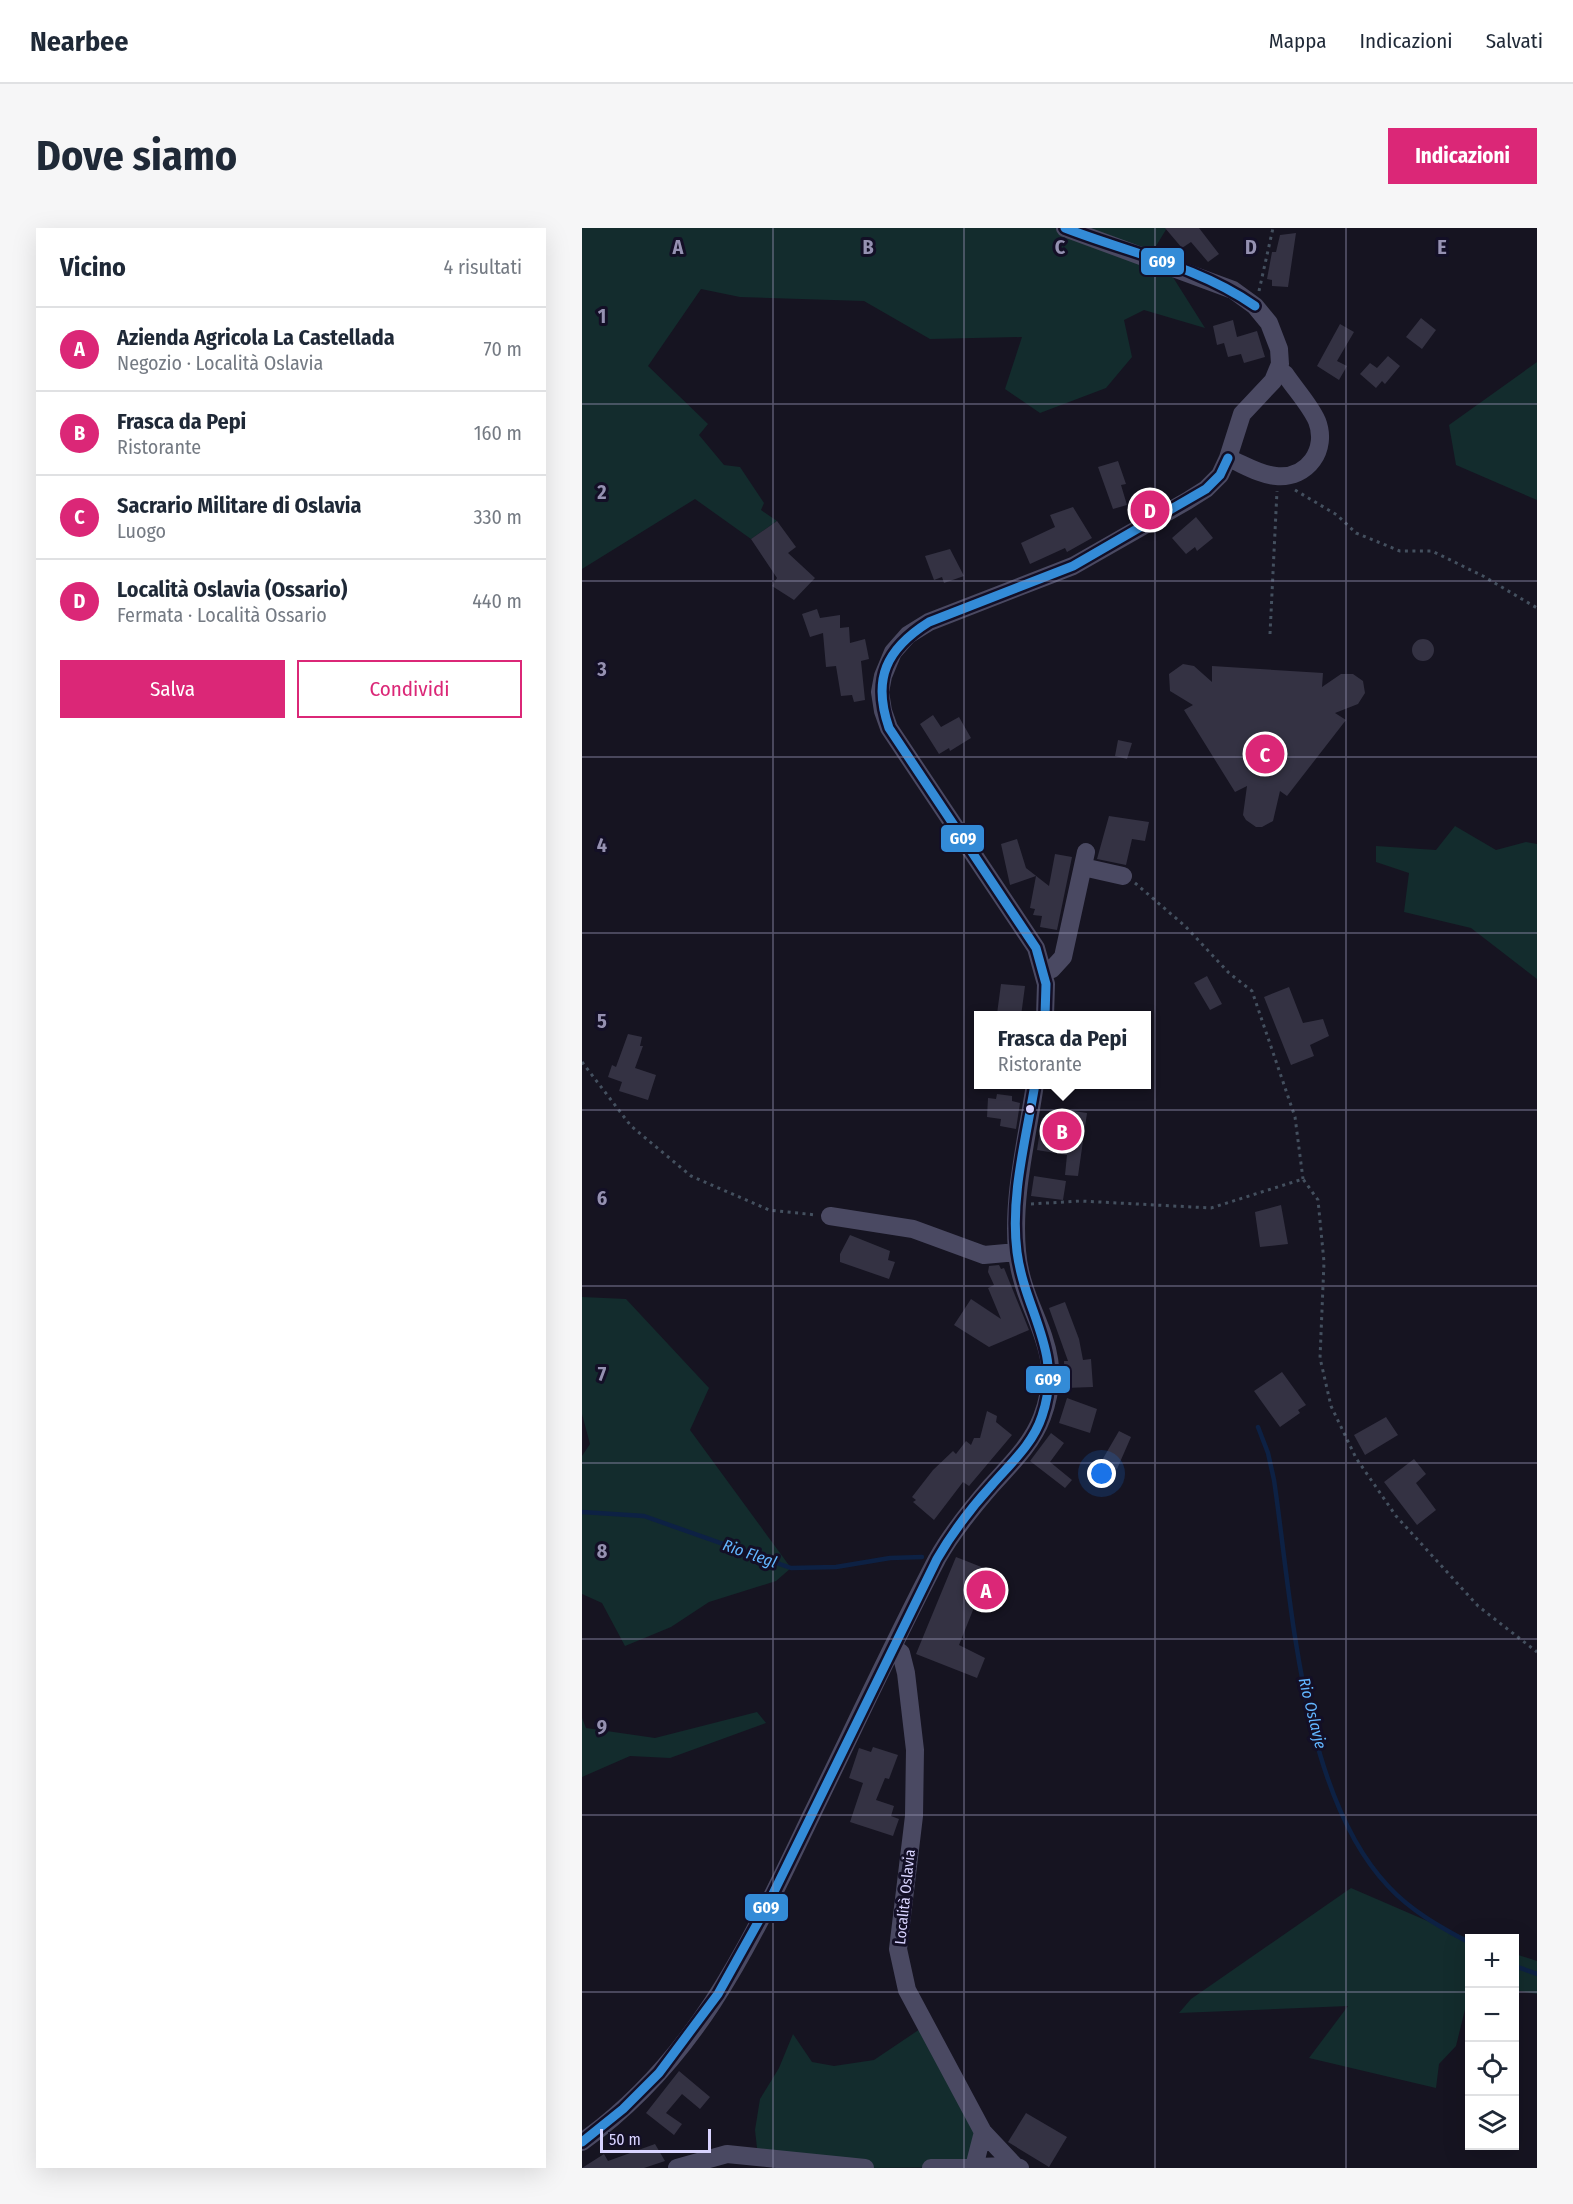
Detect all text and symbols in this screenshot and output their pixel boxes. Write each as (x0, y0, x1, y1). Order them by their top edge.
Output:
text: Nearbee (30, 25, 129, 58)
text: Mappa (1269, 28, 1326, 54)
text: Indicazioni (1359, 28, 1453, 54)
text: Salvati (1486, 28, 1543, 54)
button: Indicazioni (1388, 128, 1537, 184)
text: Dove siamo (36, 131, 237, 181)
text: A (672, 235, 685, 259)
text: B (862, 235, 874, 259)
text: C (1055, 235, 1066, 259)
text: D (1245, 235, 1257, 259)
text: E (1437, 235, 1447, 259)
line badge: G09 (1140, 247, 1185, 276)
text: Vicino (60, 252, 126, 283)
text: G09 (1149, 252, 1175, 271)
text: 4 risultati (444, 255, 522, 279)
text: 1 (598, 304, 606, 328)
text: Azienda Agricola La Castellada (117, 324, 395, 351)
text: A (74, 337, 85, 361)
text: 70 m (484, 337, 522, 361)
text: Negozio · Località Oslavia (117, 351, 323, 375)
text: Frasca da Pepi (117, 408, 246, 435)
text: B (74, 421, 85, 445)
text: 160 m (474, 421, 522, 445)
text: Ristorante (117, 435, 201, 459)
text: 2 (596, 480, 607, 504)
pin: D (1130, 488, 1170, 532)
text: Sacrario Militare di Oslavia (117, 492, 361, 519)
text: C (74, 505, 85, 529)
text: 330 m (473, 505, 522, 529)
text: Luogo (117, 519, 166, 543)
text: Località Oslavia (Ossario) (117, 576, 347, 603)
text: D (74, 589, 85, 613)
text: 440 m (472, 589, 522, 613)
text: Fermata · Località Ossario (117, 603, 327, 627)
text: 3 (596, 657, 607, 681)
button: Salva (60, 660, 285, 718)
button: Condividi (297, 660, 522, 718)
pin: C (1246, 732, 1284, 776)
line badge: G09 (940, 824, 985, 853)
text: G09 (950, 829, 976, 848)
text: 4 (597, 833, 607, 857)
text: 5 (597, 1009, 607, 1033)
popup (974, 1011, 1151, 1089)
text: Frasca da Pepi (998, 1025, 1127, 1052)
text: Ristorante (998, 1052, 1082, 1076)
unlabelled marker (1024, 1103, 1036, 1115)
pin: B (1042, 1108, 1082, 1154)
text: 6 (597, 1186, 607, 1210)
text: 7 (598, 1362, 607, 1386)
line badge: G09 (1025, 1365, 1071, 1394)
text: G09 (1035, 1370, 1061, 1389)
your location (1087, 1459, 1116, 1488)
water label: Rio Flegl (720, 1535, 779, 1572)
text: 8 (597, 1539, 608, 1563)
pin: A (966, 1568, 1006, 1612)
water label: Rio Oslavje (1295, 1676, 1331, 1751)
text: 9 (597, 1715, 607, 1739)
street label: Località Oslavia (891, 1848, 919, 1946)
line badge: G09 (744, 1893, 789, 1922)
text: G09 (753, 1898, 779, 1917)
map controls (1465, 1934, 1519, 2150)
button: + (1465, 1934, 1519, 1988)
button: − (1465, 1988, 1519, 2042)
button: locate (1465, 2042, 1519, 2096)
button: layers (1465, 2096, 1519, 2150)
scale bar (600, 2126, 711, 2154)
text: 50 m (609, 2130, 641, 2149)

